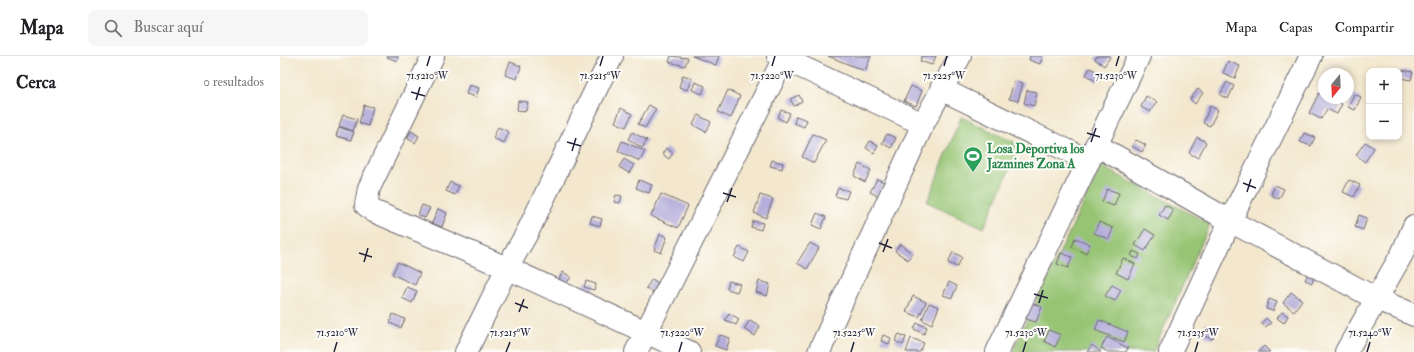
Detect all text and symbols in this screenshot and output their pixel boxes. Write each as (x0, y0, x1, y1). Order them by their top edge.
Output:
search box (88, 10, 368, 46)
text: Mapa (20, 16, 64, 40)
icon: search (102, 17, 124, 39)
text: Buscar aquí (134, 18, 203, 37)
text: Mapa (1225, 19, 1257, 36)
text: Capas (1279, 19, 1313, 36)
text: Compartir (1335, 19, 1394, 36)
north arrow (1318, 68, 1354, 104)
map controls (1366, 68, 1402, 140)
button: + (1366, 68, 1402, 104)
text: 71.5210°W (406, 70, 449, 82)
text: 71.5215°W (579, 70, 621, 82)
text: 71.5220°W (750, 70, 794, 82)
text: 71.5225°W (923, 70, 966, 82)
text: 71.5230°W (1095, 70, 1138, 82)
text: Cerca (16, 72, 56, 93)
text: 0 resultados (203, 74, 264, 90)
button: − (1366, 104, 1402, 140)
place label: Losa Deportiva los Jazmines Zona A (986, 141, 1085, 173)
sports icon: Losa Deportiva los Jazmines Zona A (962, 145, 984, 173)
text: 71.5210°W (316, 327, 359, 339)
text: 71.5215°W (489, 327, 531, 339)
text: 71.5220°W (660, 327, 704, 339)
text: 71.5225°W (833, 327, 876, 339)
text: 71.5230°W (1005, 327, 1048, 339)
text: 71.5235°W (1177, 327, 1219, 339)
text: 71.5240°W (1348, 327, 1393, 339)

